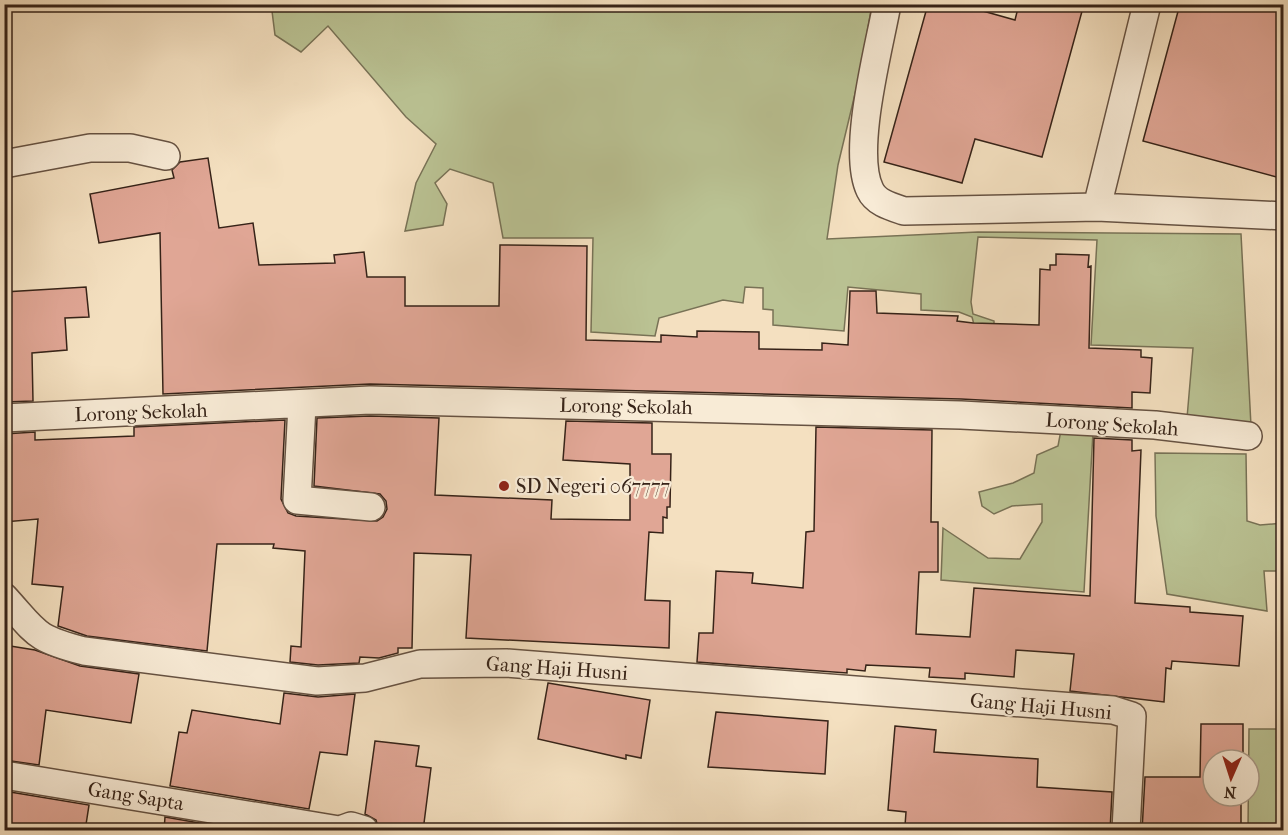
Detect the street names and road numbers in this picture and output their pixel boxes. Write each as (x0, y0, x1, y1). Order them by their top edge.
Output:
street label: Lorong Sekolah (559, 394, 694, 419)
street label: Lorong Sekolah (74, 399, 209, 426)
street label: Lorong Sekolah (1045, 408, 1180, 441)
street label: Gang Haji Husni (485, 652, 629, 685)
street label: Gang Haji Husni (969, 689, 1113, 724)
street label: Gang Sapta (86, 778, 186, 816)

